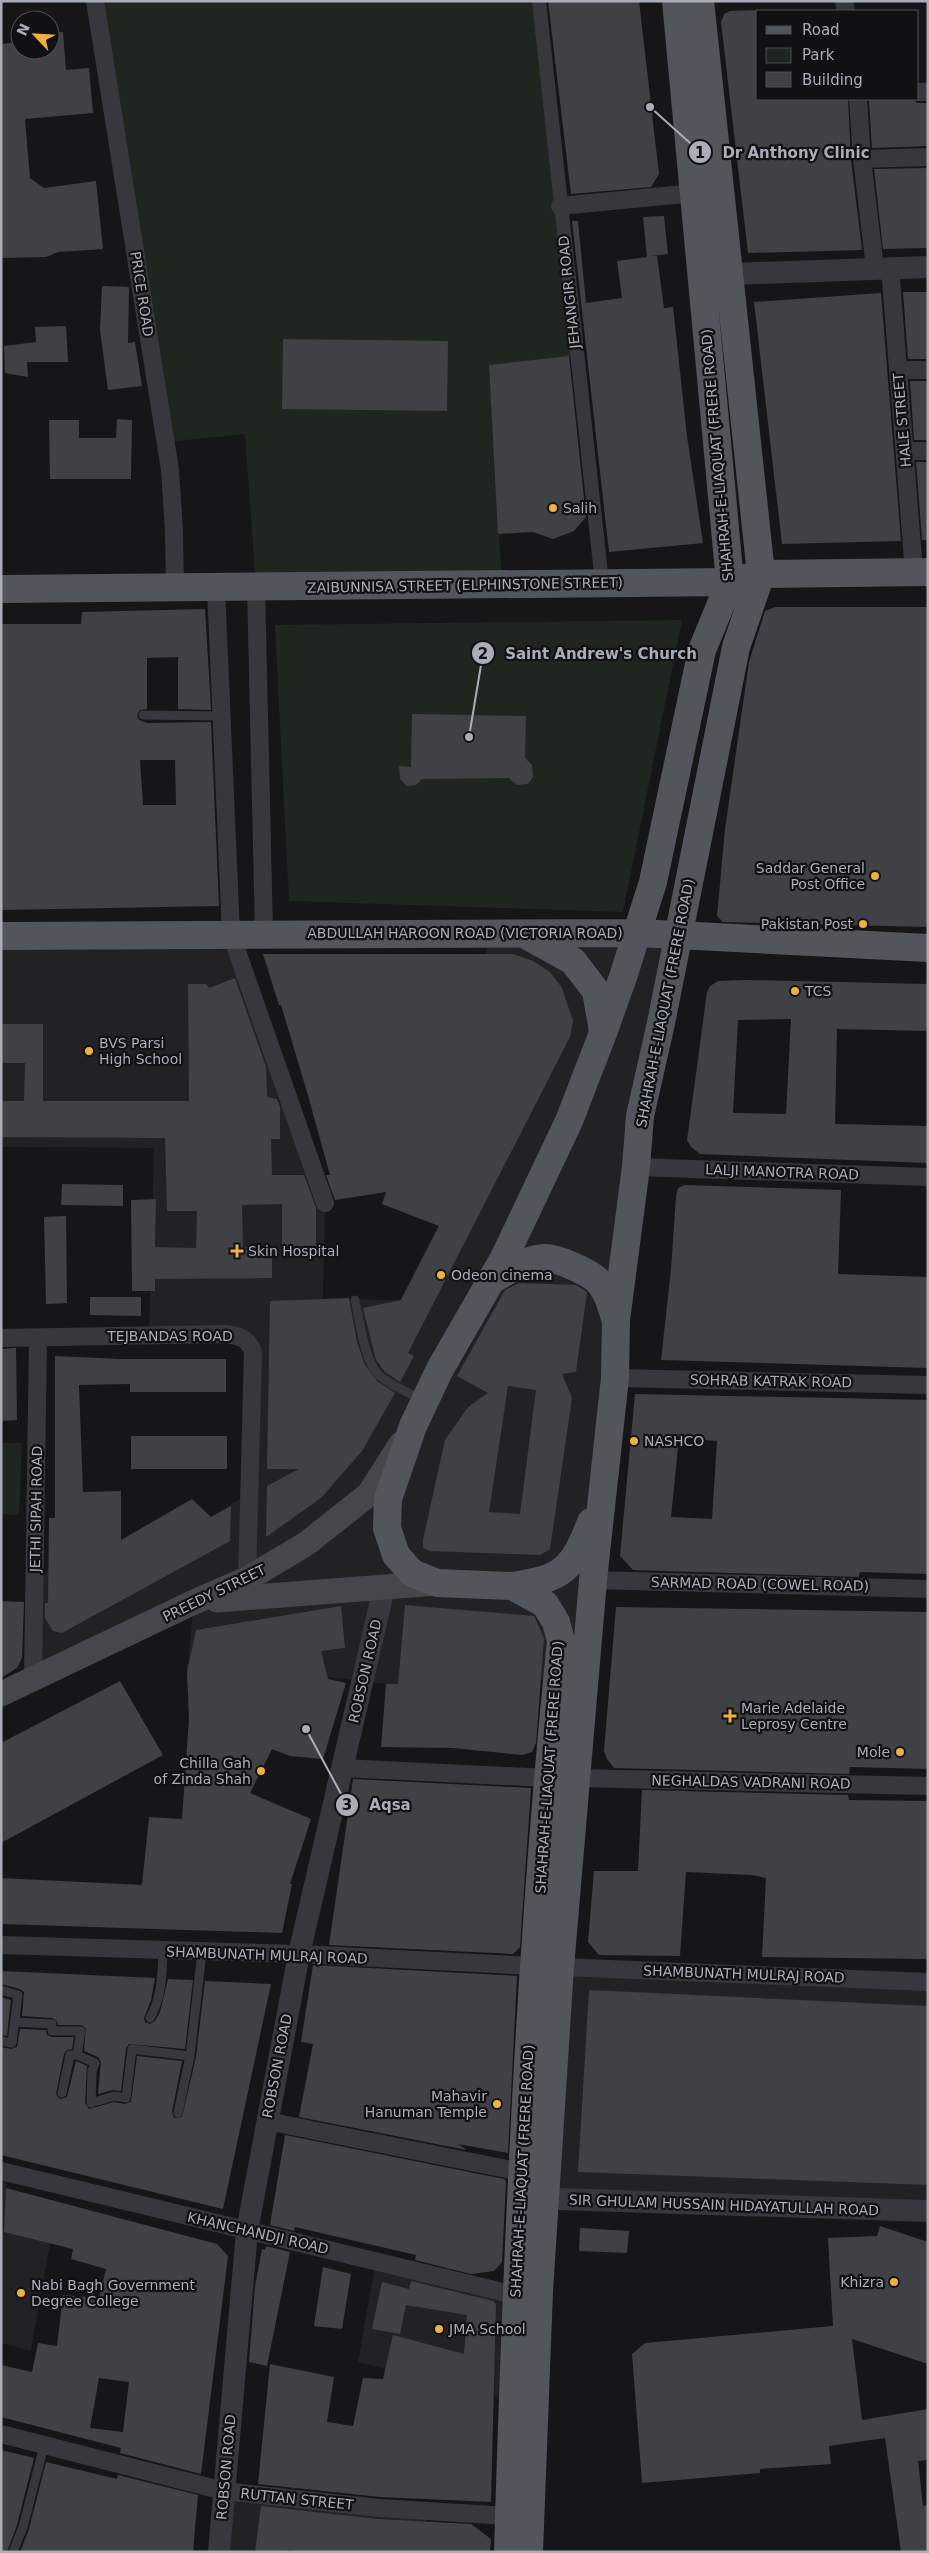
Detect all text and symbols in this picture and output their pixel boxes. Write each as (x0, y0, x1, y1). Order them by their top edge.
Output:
north arrow (10, 10, 60, 60)
legend (756, 10, 919, 100)
text: N (13, 21, 33, 38)
text: Road (802, 21, 840, 39)
text: Park (802, 46, 835, 64)
text: Building (802, 71, 863, 89)
callout: Dr Anthony Clinic (687, 137, 879, 167)
text: 1 (695, 144, 705, 162)
text: Dr Anthony Clinic (722, 144, 870, 162)
street label: JEHANGIR ROAD (555, 235, 583, 350)
street label: PRICE ROAD (127, 250, 157, 338)
street label: SHAHRAH-E-LIAQUAT (FRERE ROAD) (698, 328, 736, 582)
street label: HALE STREET (890, 372, 914, 468)
place label: Salih (563, 500, 597, 516)
marker: Salih (547, 502, 559, 514)
street label: ZAIBUNNISA STREET (ELPHINSTONE STREET) (307, 574, 623, 596)
callout: Saint Andrew's Church (470, 638, 707, 668)
text: 2 (478, 645, 488, 663)
text: Saint Andrew's Church (505, 645, 697, 663)
place label: Saddar General Post Office (756, 860, 865, 892)
marker: Saddar General Post Office (869, 870, 881, 882)
street label: SHAHRAH-E-LIAQUAT (FRERE ROAD) (633, 877, 697, 1129)
place label: Pakistan Post (761, 916, 854, 932)
marker: Pakistan Post (857, 918, 869, 930)
street label: ABDULLAH HAROON ROAD (VICTORIA ROAD) (307, 925, 623, 941)
place label: TCS (804, 983, 832, 999)
marker: TCS (789, 985, 801, 997)
place label: BVS Parsi High School (99, 1035, 182, 1067)
marker: BVS Parsi High School (83, 1045, 95, 1057)
street label: LALJI MANOTRA ROAD (705, 1161, 859, 1183)
place label: Skin Hospital (248, 1243, 339, 1259)
marker: Skin Hospital (230, 1244, 244, 1258)
place label: Odeon cinema (451, 1267, 553, 1283)
marker: Odeon cinema (435, 1269, 447, 1281)
street label: TEJBANDAS ROAD (106, 1328, 233, 1344)
street label: SOHRAB KATRAK ROAD (690, 1372, 852, 1390)
place label: NASHCO (644, 1433, 704, 1449)
marker: NASHCO (628, 1435, 640, 1447)
street label: JETHI SIPAH ROAD (27, 1446, 45, 1573)
street label: PREEDY STREET (160, 1561, 268, 1625)
street label: SARMAD ROAD (COWEL ROAD) (651, 1574, 869, 1594)
street label: ROBSON ROAD (345, 1618, 385, 1724)
street label: SHAHRAH-E-LIAQUAT (FRERE ROAD) (532, 1640, 566, 1894)
place label: Marie Adelaide Leprosy Centre (741, 1700, 847, 1732)
marker: Marie Adelaide Leprosy Centre (723, 1709, 737, 1723)
place label: Mole (857, 1744, 890, 1760)
marker: Mole (894, 1746, 906, 1758)
place label: Chilla Gah of Zinda Shah (154, 1755, 251, 1787)
marker: Chilla Gah of Zinda Shah (255, 1765, 267, 1777)
street label: NEGHALDAS VADRANI ROAD (651, 1772, 851, 1792)
callout: Aqsa (335, 1790, 421, 1820)
text: 3 (342, 1796, 352, 1814)
text: Aqsa (369, 1796, 411, 1814)
street label: SHAMBUNATH MULRAJ ROAD (166, 1943, 368, 1967)
street label: SHAMBUNATH MULRAJ ROAD (643, 1962, 845, 1986)
street label: ROBSON ROAD (259, 2013, 295, 2119)
street label: SHAHRAH-E-LIAQUAT (FRERE ROAD) (507, 2044, 537, 2298)
place label: Mahavir Hanuman Temple (365, 2088, 487, 2120)
marker: Mahavir Hanuman Temple (491, 2098, 503, 2110)
street label: SIR GHULAM HUSSAIN HIDAYATULLAH ROAD (569, 2192, 879, 2218)
street label: KHANCHANDJI ROAD (186, 2209, 330, 2257)
place label: Khizra (840, 2274, 884, 2290)
marker: Khizra (888, 2276, 900, 2288)
place label: Nabi Bagh Government Degree College (31, 2277, 195, 2309)
marker: Nabi Bagh Government Degree College (15, 2287, 27, 2299)
place label: JMA School (448, 2321, 526, 2337)
marker: JMA School (433, 2323, 445, 2335)
street label: ROBSON ROAD (213, 2414, 239, 2520)
street label: RUTTAN STREET (240, 2485, 355, 2513)

